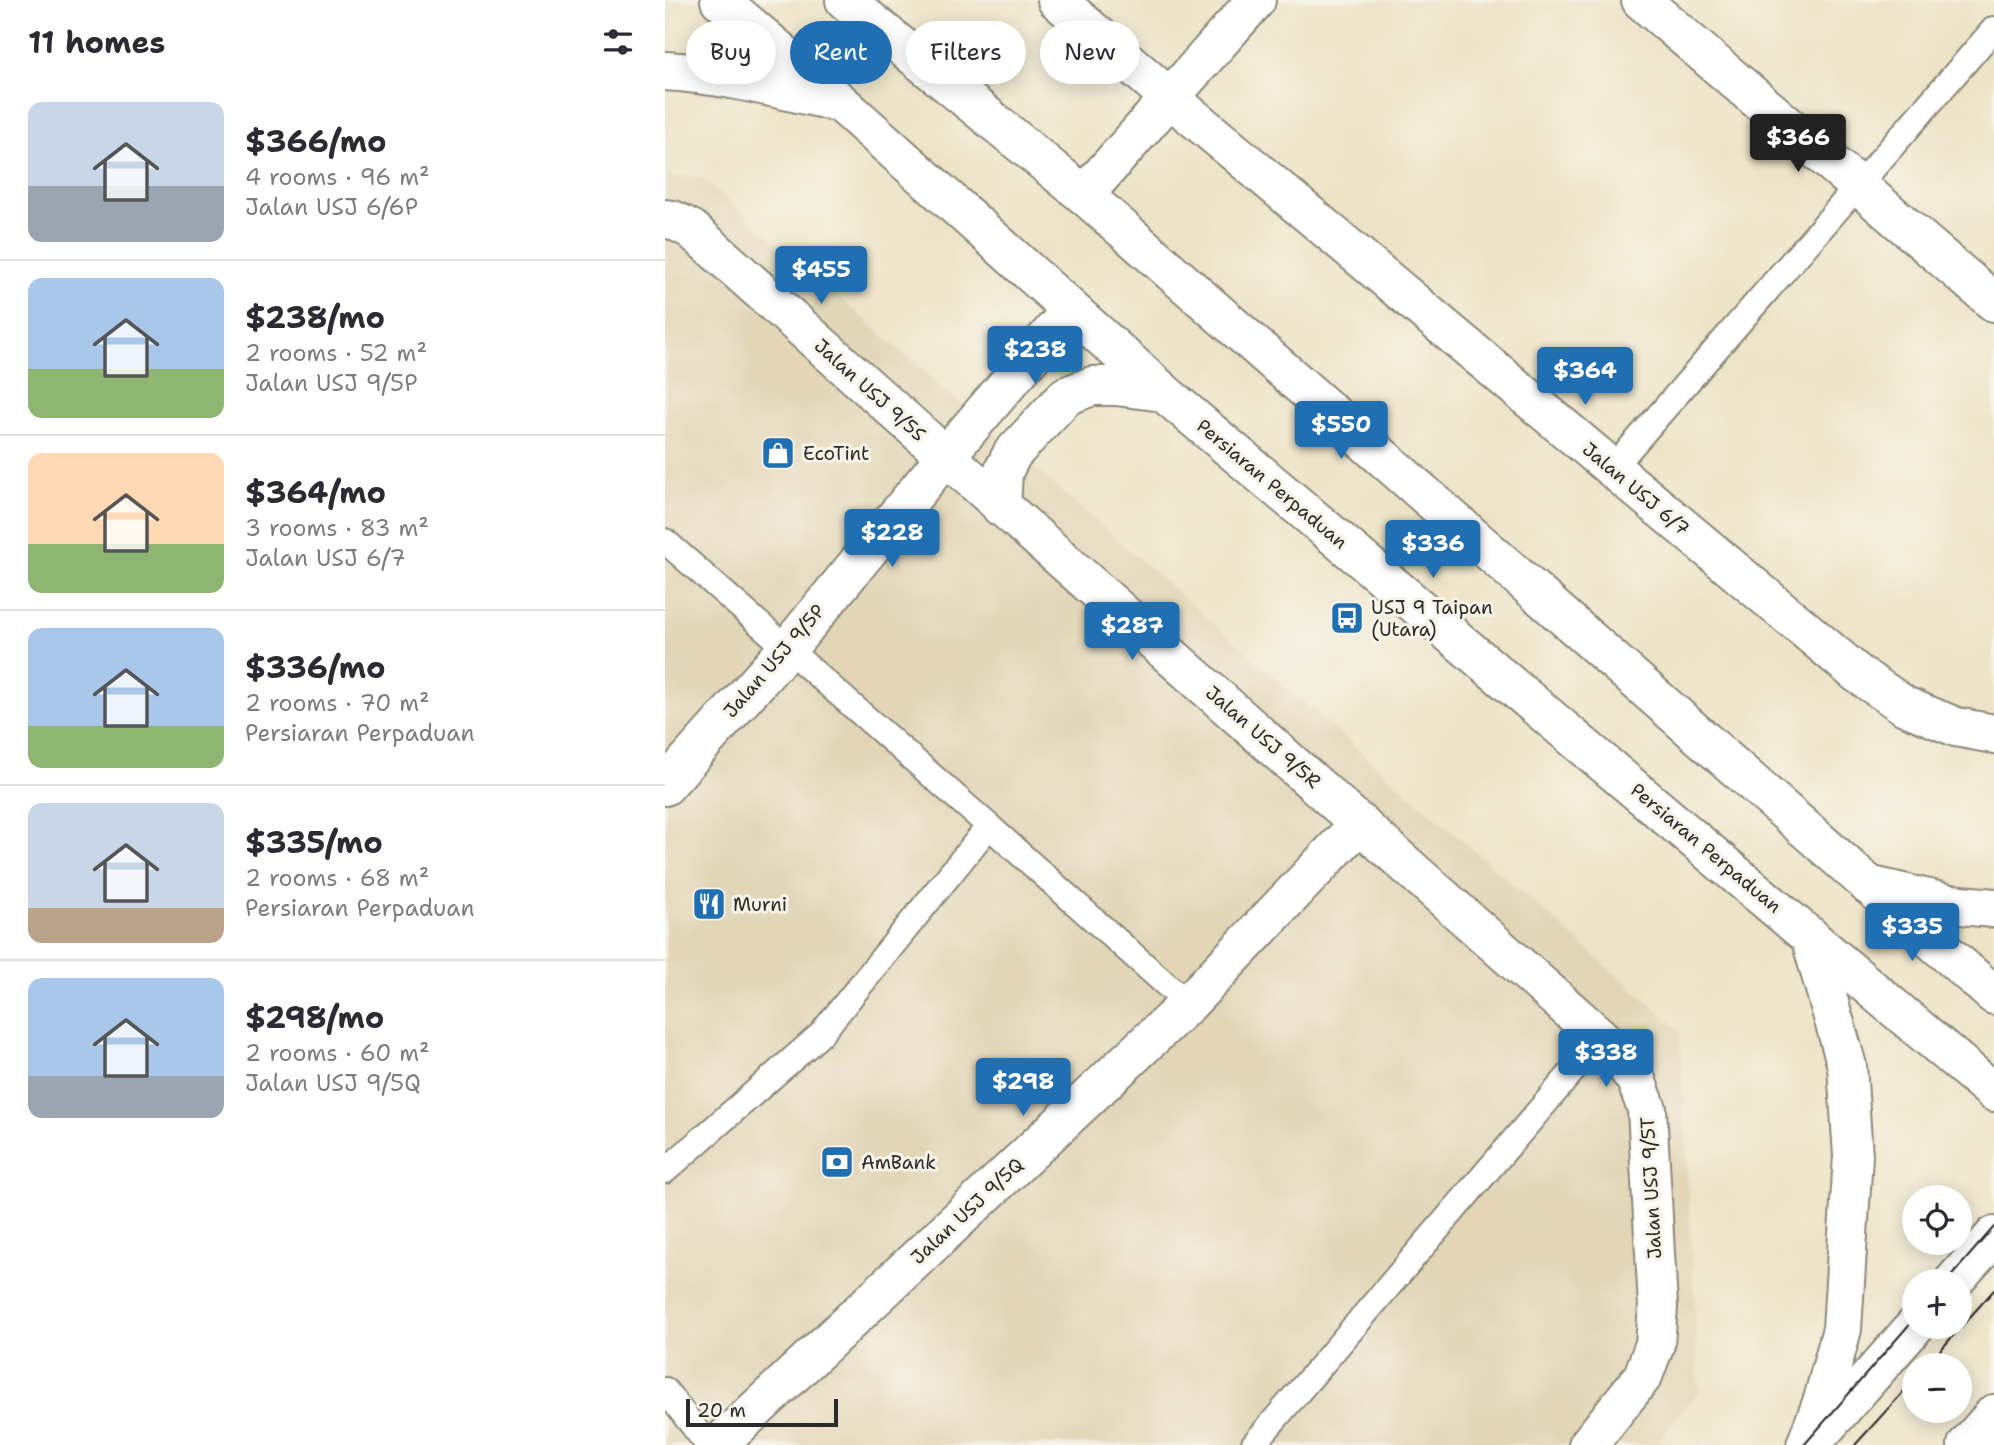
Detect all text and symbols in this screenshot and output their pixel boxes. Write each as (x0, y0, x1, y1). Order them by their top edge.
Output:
chip: Buy (686, 21, 776, 84)
chip: Rent (790, 21, 892, 84)
chip: Filters (906, 21, 1026, 84)
chip: New (1040, 21, 1140, 84)
text: 11 homes (28, 22, 165, 63)
icon: filters (599, 23, 637, 61)
pin: $366 (1757, 114, 1839, 174)
text: $366/mo (245, 121, 386, 162)
text: $366 (1766, 122, 1830, 152)
icon: home (84, 130, 168, 214)
text: 4 rooms · 96 m² (245, 162, 430, 192)
text: Jalan USJ 6/6P (245, 192, 418, 222)
pin: $455 (780, 246, 862, 306)
text: $455 (791, 254, 851, 284)
text: $238/mo (245, 297, 385, 338)
icon: home (84, 306, 168, 390)
pin: $238 (994, 326, 1076, 386)
street label: Jalan USJ 9/5S (809, 333, 931, 447)
text: $238 (1003, 334, 1067, 364)
text: 2 rooms · 52 m² (245, 338, 427, 368)
pin: $364 (1544, 348, 1626, 407)
text: $364 (1553, 355, 1617, 385)
text: Jalan USJ 9/5P (245, 368, 418, 398)
pin: $550 (1300, 402, 1382, 461)
text: $550 (1311, 409, 1371, 439)
street label: Persiaran Perpaduan (1191, 413, 1353, 555)
shop icon: EcoTint (759, 434, 797, 472)
street label: Jalan USJ 6/7 (1577, 437, 1695, 541)
place label: EcoTint (803, 441, 869, 466)
text: $364/mo (245, 472, 386, 513)
icon: home (84, 481, 168, 565)
pin: $228 (851, 510, 933, 569)
text: 3 rooms · 83 m² (245, 513, 429, 543)
text: $228 (860, 517, 924, 547)
pin: $336 (1392, 520, 1474, 580)
text: $336 (1401, 528, 1465, 558)
text: Jalan USJ 6/7 (245, 543, 406, 573)
place label: USJ 9 Taipan (Utara) (1371, 595, 1493, 642)
street label: Jalan USJ 9/5P (718, 599, 830, 723)
bus stop icon: USJ 9 Taipan (Utara) (1328, 599, 1366, 637)
pin: $287 (1091, 602, 1173, 662)
text: $287 (1100, 610, 1164, 640)
text: $336/mo (245, 647, 386, 688)
icon: home (84, 656, 168, 740)
street label: Jalan USJ 9/5R (1200, 680, 1326, 794)
text: 2 rooms · 70 m² (245, 688, 430, 718)
text: Persiaran Perpaduan (245, 718, 475, 748)
street label: Persiaran Perpaduan (1625, 777, 1787, 919)
text: $335/mo (245, 822, 383, 863)
icon: home (84, 831, 168, 915)
text: 2 rooms · 68 m² (245, 863, 429, 893)
restaurant icon: Murni (690, 885, 728, 923)
place label: Murni (733, 892, 787, 917)
text: Persiaran Perpaduan (245, 893, 475, 923)
pin: $335 (1871, 904, 1953, 963)
text: $335 (1881, 911, 1943, 941)
text: $298/mo (245, 997, 384, 1038)
icon: home (84, 1006, 168, 1090)
pin: $338 (1565, 1030, 1647, 1089)
text: $338 (1574, 1037, 1638, 1067)
text: 2 rooms · 60 m² (245, 1038, 430, 1068)
pin: $298 (982, 1058, 1064, 1118)
text: $298 (992, 1066, 1054, 1096)
text: Jalan USJ 9/5Q (245, 1068, 421, 1098)
street label: Jalan USJ 9/5T (1635, 1116, 1667, 1260)
bank icon: AmBank (818, 1143, 856, 1181)
place label: AmBank (861, 1150, 936, 1175)
street label: Jalan USJ 9/5Q (905, 1152, 1029, 1270)
map controls (1902, 1185, 1972, 1423)
button: locate (1902, 1185, 1972, 1255)
button: + (1902, 1269, 1972, 1339)
button: − (1902, 1353, 1972, 1423)
scale bar (686, 1396, 838, 1428)
text: 20 m (697, 1398, 746, 1423)

